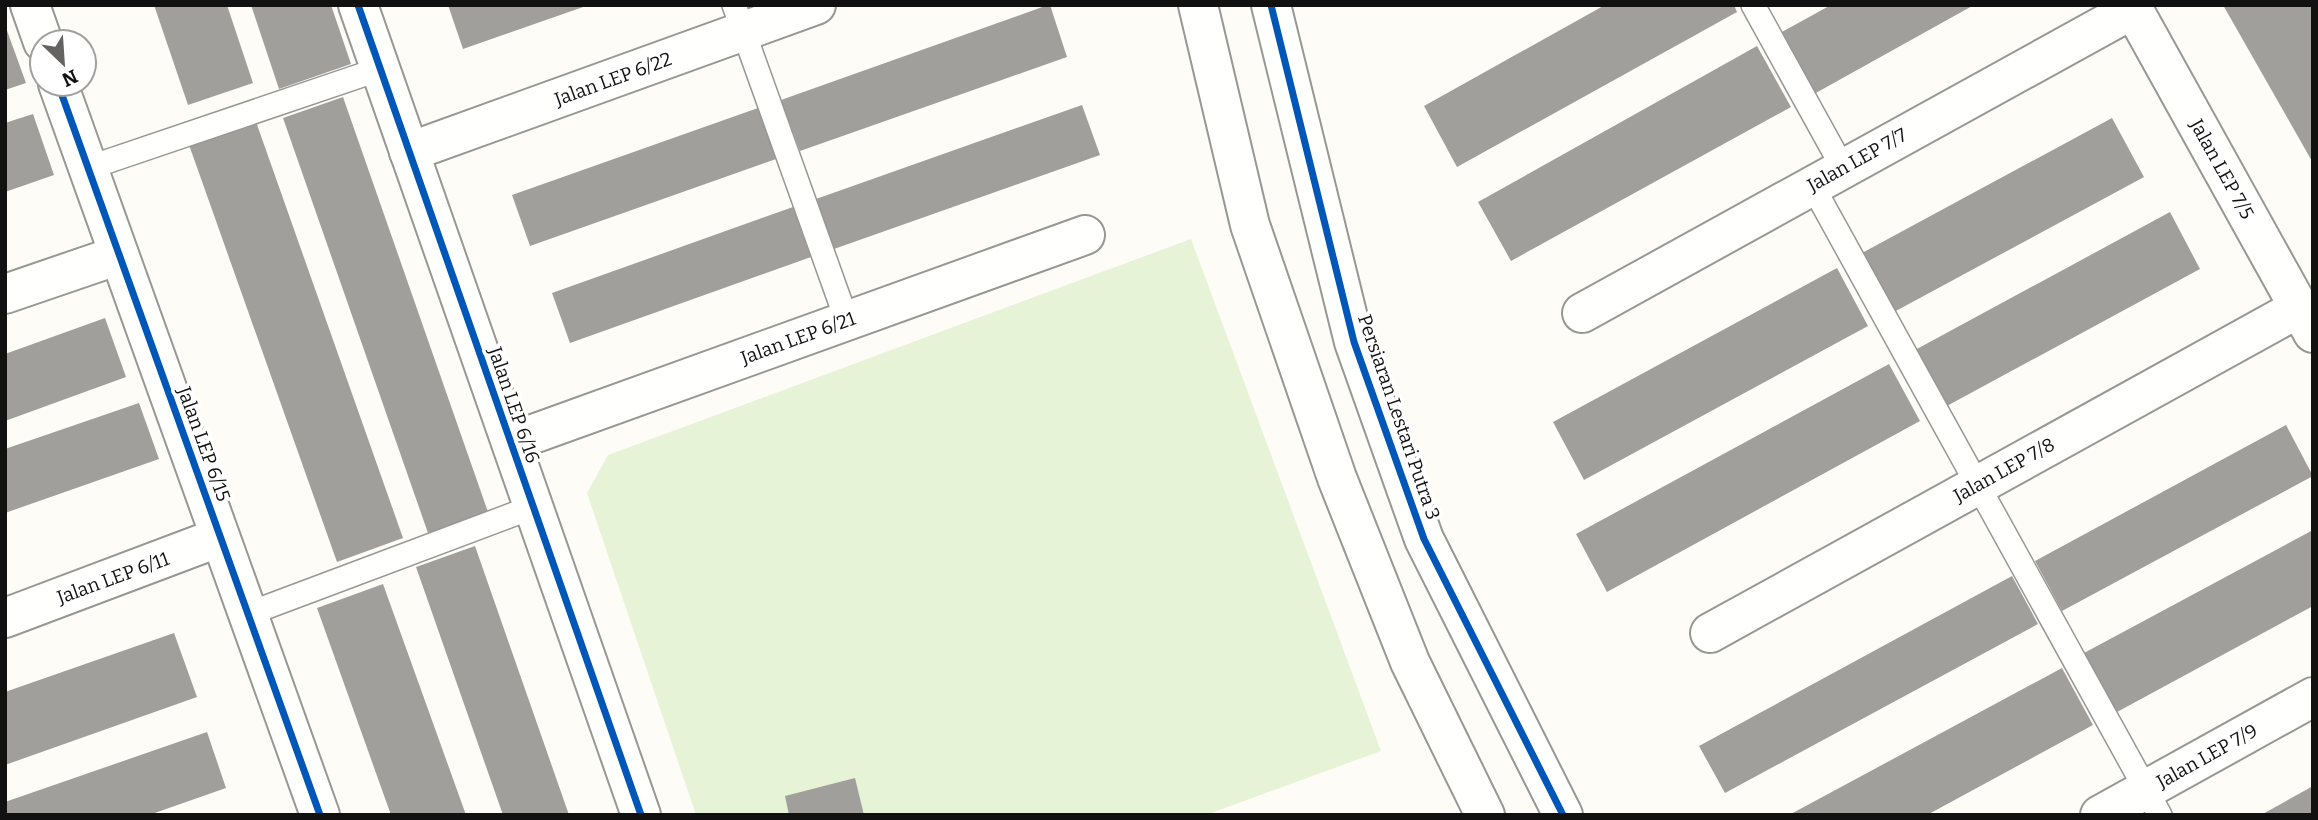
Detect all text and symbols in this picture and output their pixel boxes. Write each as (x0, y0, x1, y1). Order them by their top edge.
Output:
north arrow (28, 28, 98, 98)
street label: Jalan LEP 6/22 (550, 47, 675, 111)
text: N (58, 64, 81, 92)
street label: Jalan LEP 7/5 (2185, 114, 2259, 223)
street label: Jalan LEP 7/7 (1802, 123, 1911, 197)
street label: Jalan LEP 6/21 (737, 307, 859, 370)
street label: Persiaran Lestari Putra 3 (1353, 311, 1445, 523)
street label: Jalan LEP 6/16 (483, 343, 545, 466)
street label: Jalan LEP 6/15 (172, 383, 235, 504)
street label: Jalan LEP 7/8 (1949, 433, 2059, 508)
street label: Jalan LEP 6/11 (53, 547, 172, 609)
street label: Jalan LEP 7/9 (2152, 719, 2261, 794)

